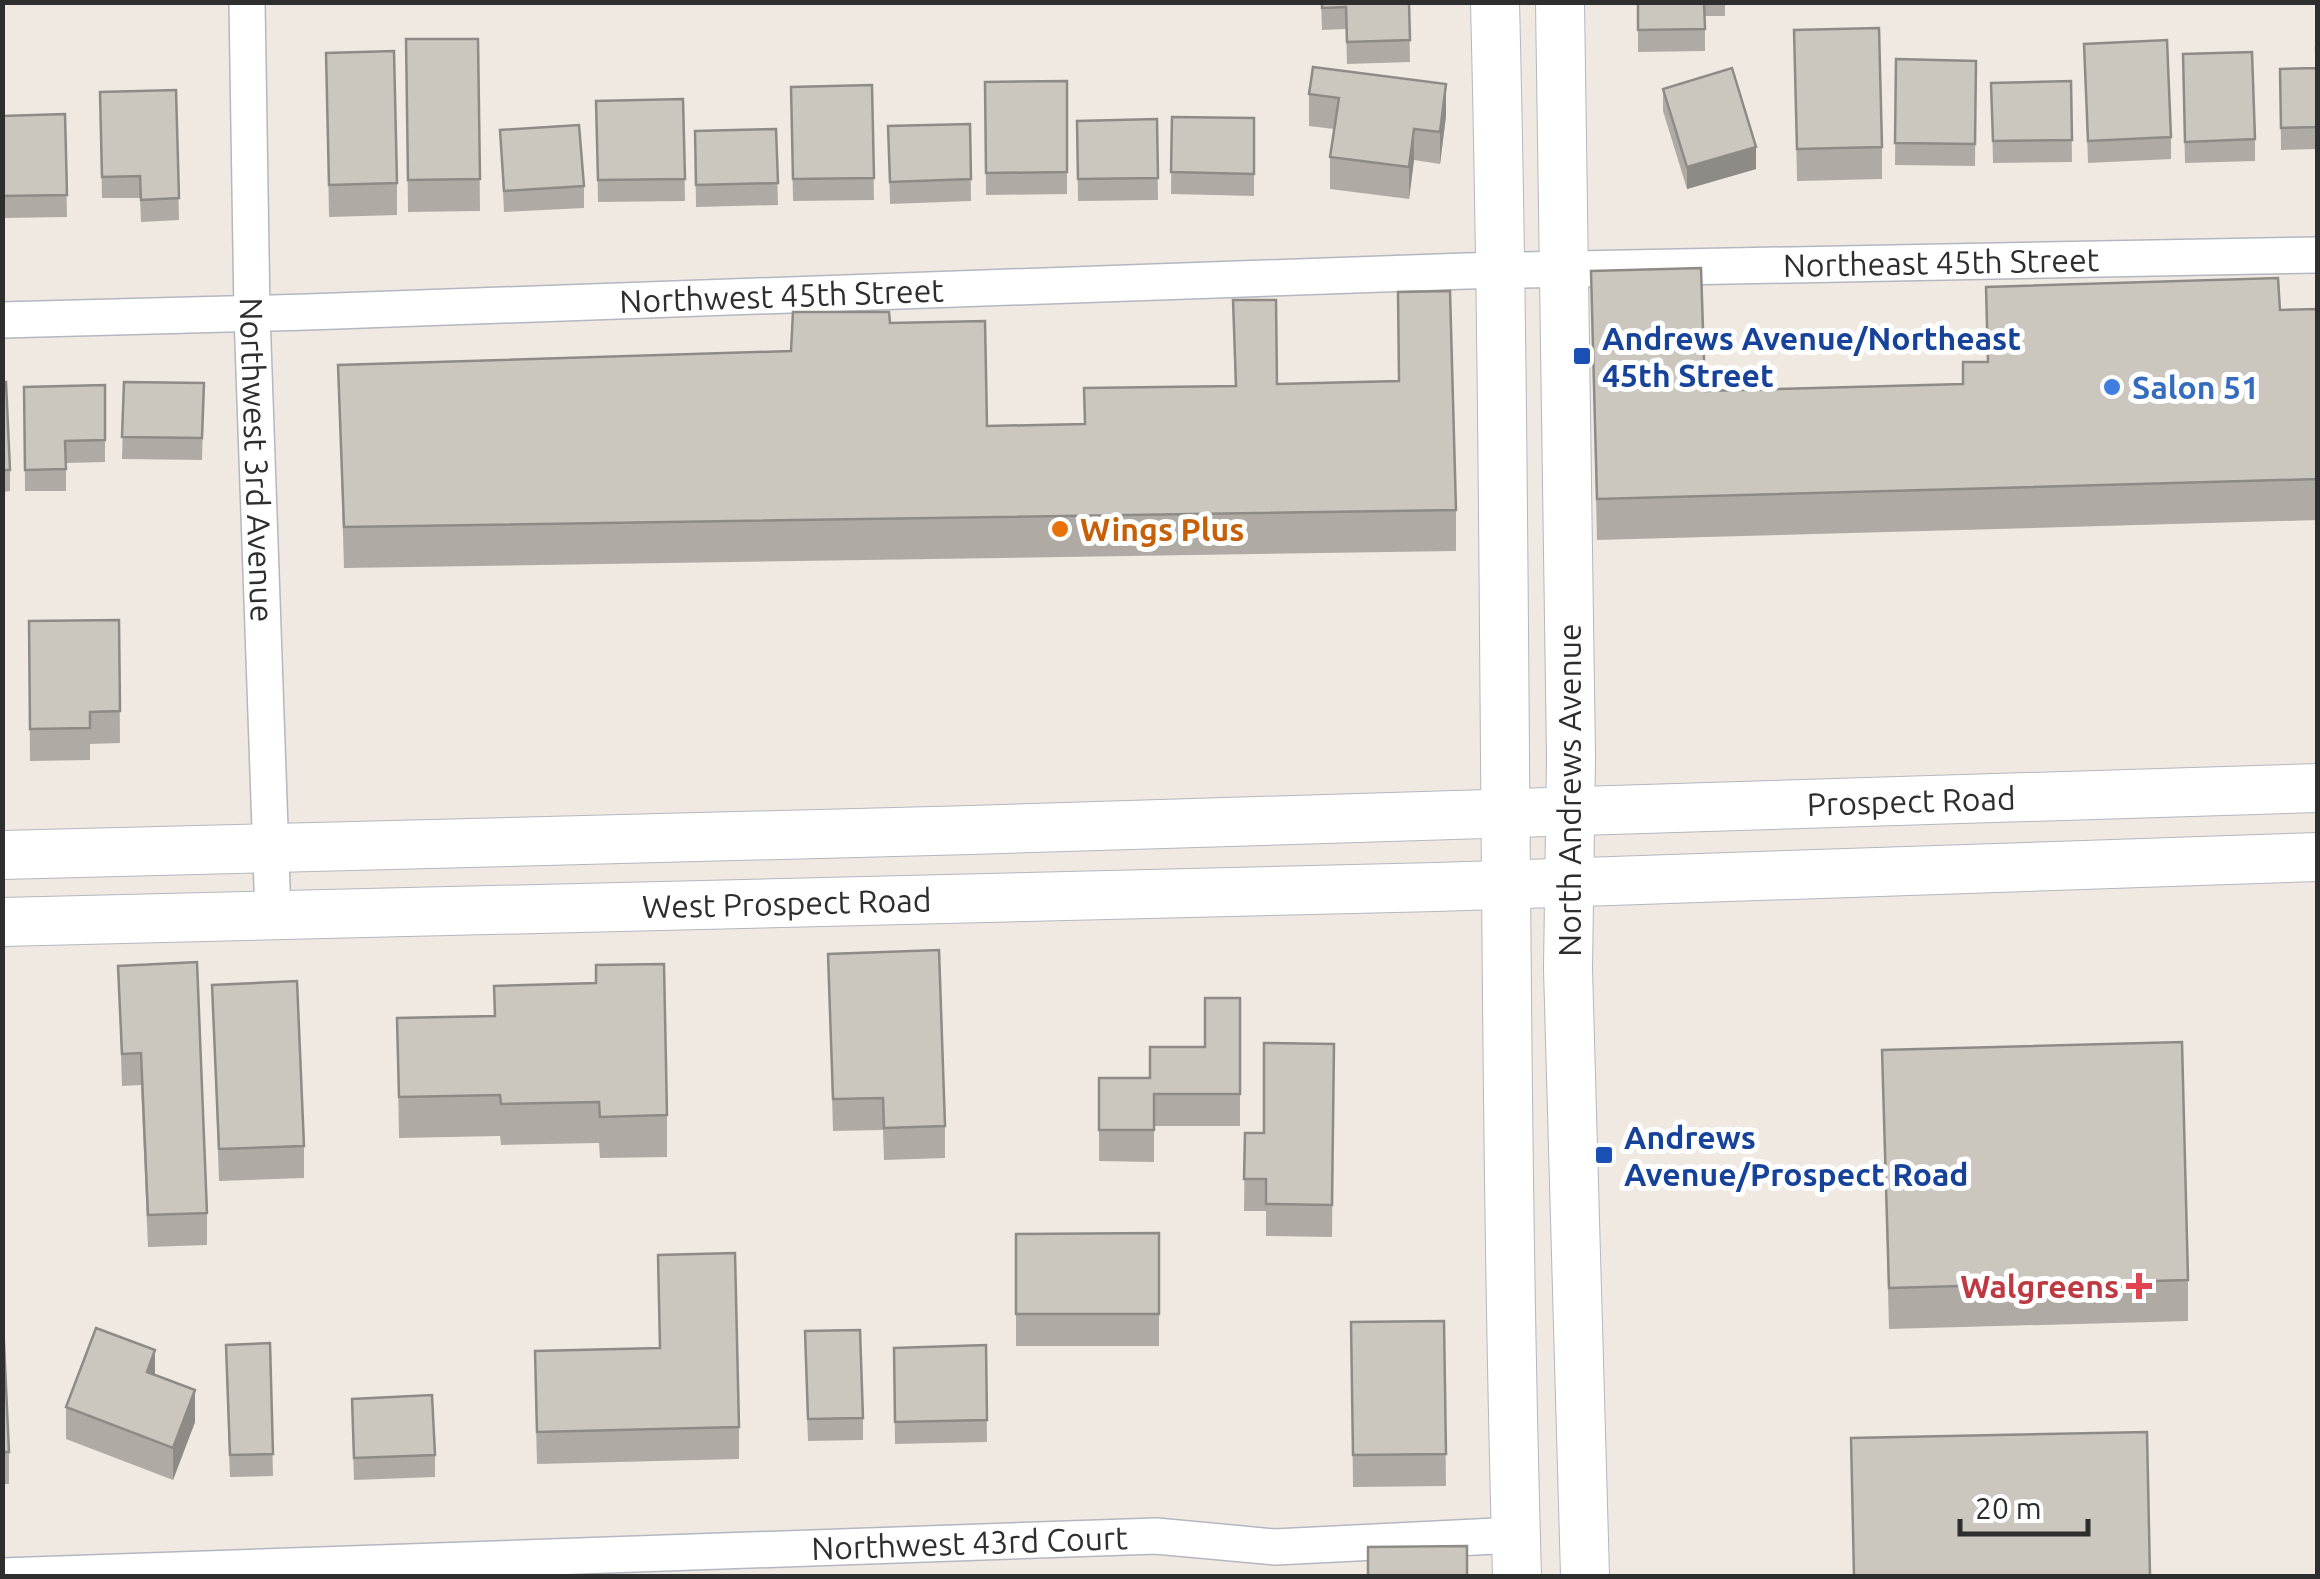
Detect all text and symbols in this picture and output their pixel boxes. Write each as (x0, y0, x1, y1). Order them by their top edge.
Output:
street label: Northeast 45th Street (1783, 241, 2100, 283)
street label: Northwest 45th Street (619, 271, 945, 319)
street label: Northwest 3rd Avenue (234, 297, 281, 623)
place label: Andrews Avenue/Northeast 45th Street (1602, 320, 2021, 393)
marker: Andrews Avenue/Northeast 45th Street (1571, 345, 1593, 367)
place label: Salon 51 (2132, 369, 2259, 405)
marker: Salon 51 (2101, 376, 2123, 398)
place label: Wings Plus (1080, 511, 1244, 547)
marker: Wings Plus (1049, 518, 1071, 540)
street label: North Andrews Avenue (1551, 623, 1587, 957)
street label: Prospect Road (1806, 779, 2016, 822)
street label: West Prospect Road (642, 881, 932, 924)
place label: Andrews Avenue/Prospect Road (1624, 1119, 1968, 1192)
marker: Andrews Avenue/Prospect Road (1593, 1144, 1615, 1166)
place label: Walgreens (1960, 1268, 2119, 1304)
marker: Walgreens (2128, 1275, 2150, 1297)
scale bar (1960, 1474, 2088, 1536)
text: 20 m (1975, 1491, 2042, 1525)
street label: Northwest 43rd Court (811, 1519, 1129, 1566)

